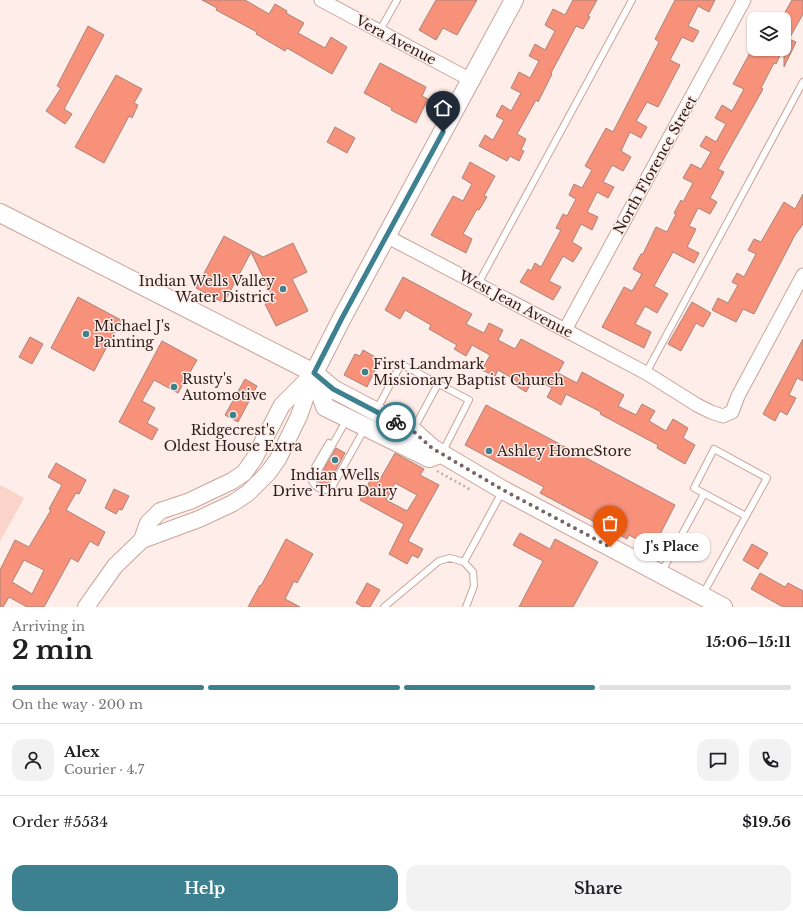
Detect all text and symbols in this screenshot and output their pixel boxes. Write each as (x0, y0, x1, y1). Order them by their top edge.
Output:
street label: Vera Avenue (352, 11, 439, 69)
map controls (747, 12, 791, 56)
button: layers (747, 12, 791, 56)
pin (426, 91, 460, 132)
street label: North Florence Street (609, 92, 701, 238)
icon: home (432, 97, 454, 119)
street label: West Jean Avenue (455, 266, 576, 342)
place label: Indian Wells Valley Water District (139, 272, 276, 306)
marker: Indian Wells Valley Water District (278, 284, 288, 294)
place label: Michael J's Painting (94, 317, 170, 351)
marker: Michael J's Painting (81, 329, 91, 339)
place label: First Landmark Missionary Baptist Church (373, 355, 564, 389)
marker: First Landmark Missionary Baptist Church (360, 367, 370, 377)
place label: Rusty's Automotive (181, 370, 267, 404)
marker: Rusty's Automotive (169, 382, 179, 392)
courier (376, 402, 416, 442)
marker: Ridgecrest's Oldest House Extra (228, 410, 238, 420)
icon: bike (385, 411, 407, 433)
place label: Ridgecrest's Oldest House Extra (164, 421, 303, 455)
place label: Ashley HomeStore (496, 442, 631, 460)
marker: Ashley HomeStore (484, 446, 494, 456)
marker: Indian Wells Drive Thru Dairy (330, 455, 340, 465)
place label: Indian Wells Drive Thru Dairy (273, 466, 398, 500)
pin (593, 506, 627, 547)
icon: bag (599, 512, 621, 534)
callout: J's Place (634, 533, 710, 561)
text: J's Place (645, 538, 699, 555)
text: Arriving in (12, 618, 85, 635)
text: 15:06–15:11 (706, 632, 791, 651)
text: 2 min (12, 634, 93, 666)
text: On the way · 200 m (12, 696, 143, 713)
button: person (12, 739, 54, 781)
button: chat (697, 739, 739, 781)
button: phone (749, 739, 791, 781)
text: Alex (64, 742, 100, 761)
text: Courier · 4.7 (64, 761, 144, 778)
text: Order #5534 (12, 812, 108, 831)
text: $19.56 (742, 812, 791, 831)
button: Help (12, 865, 398, 911)
button: Share (406, 865, 791, 911)

